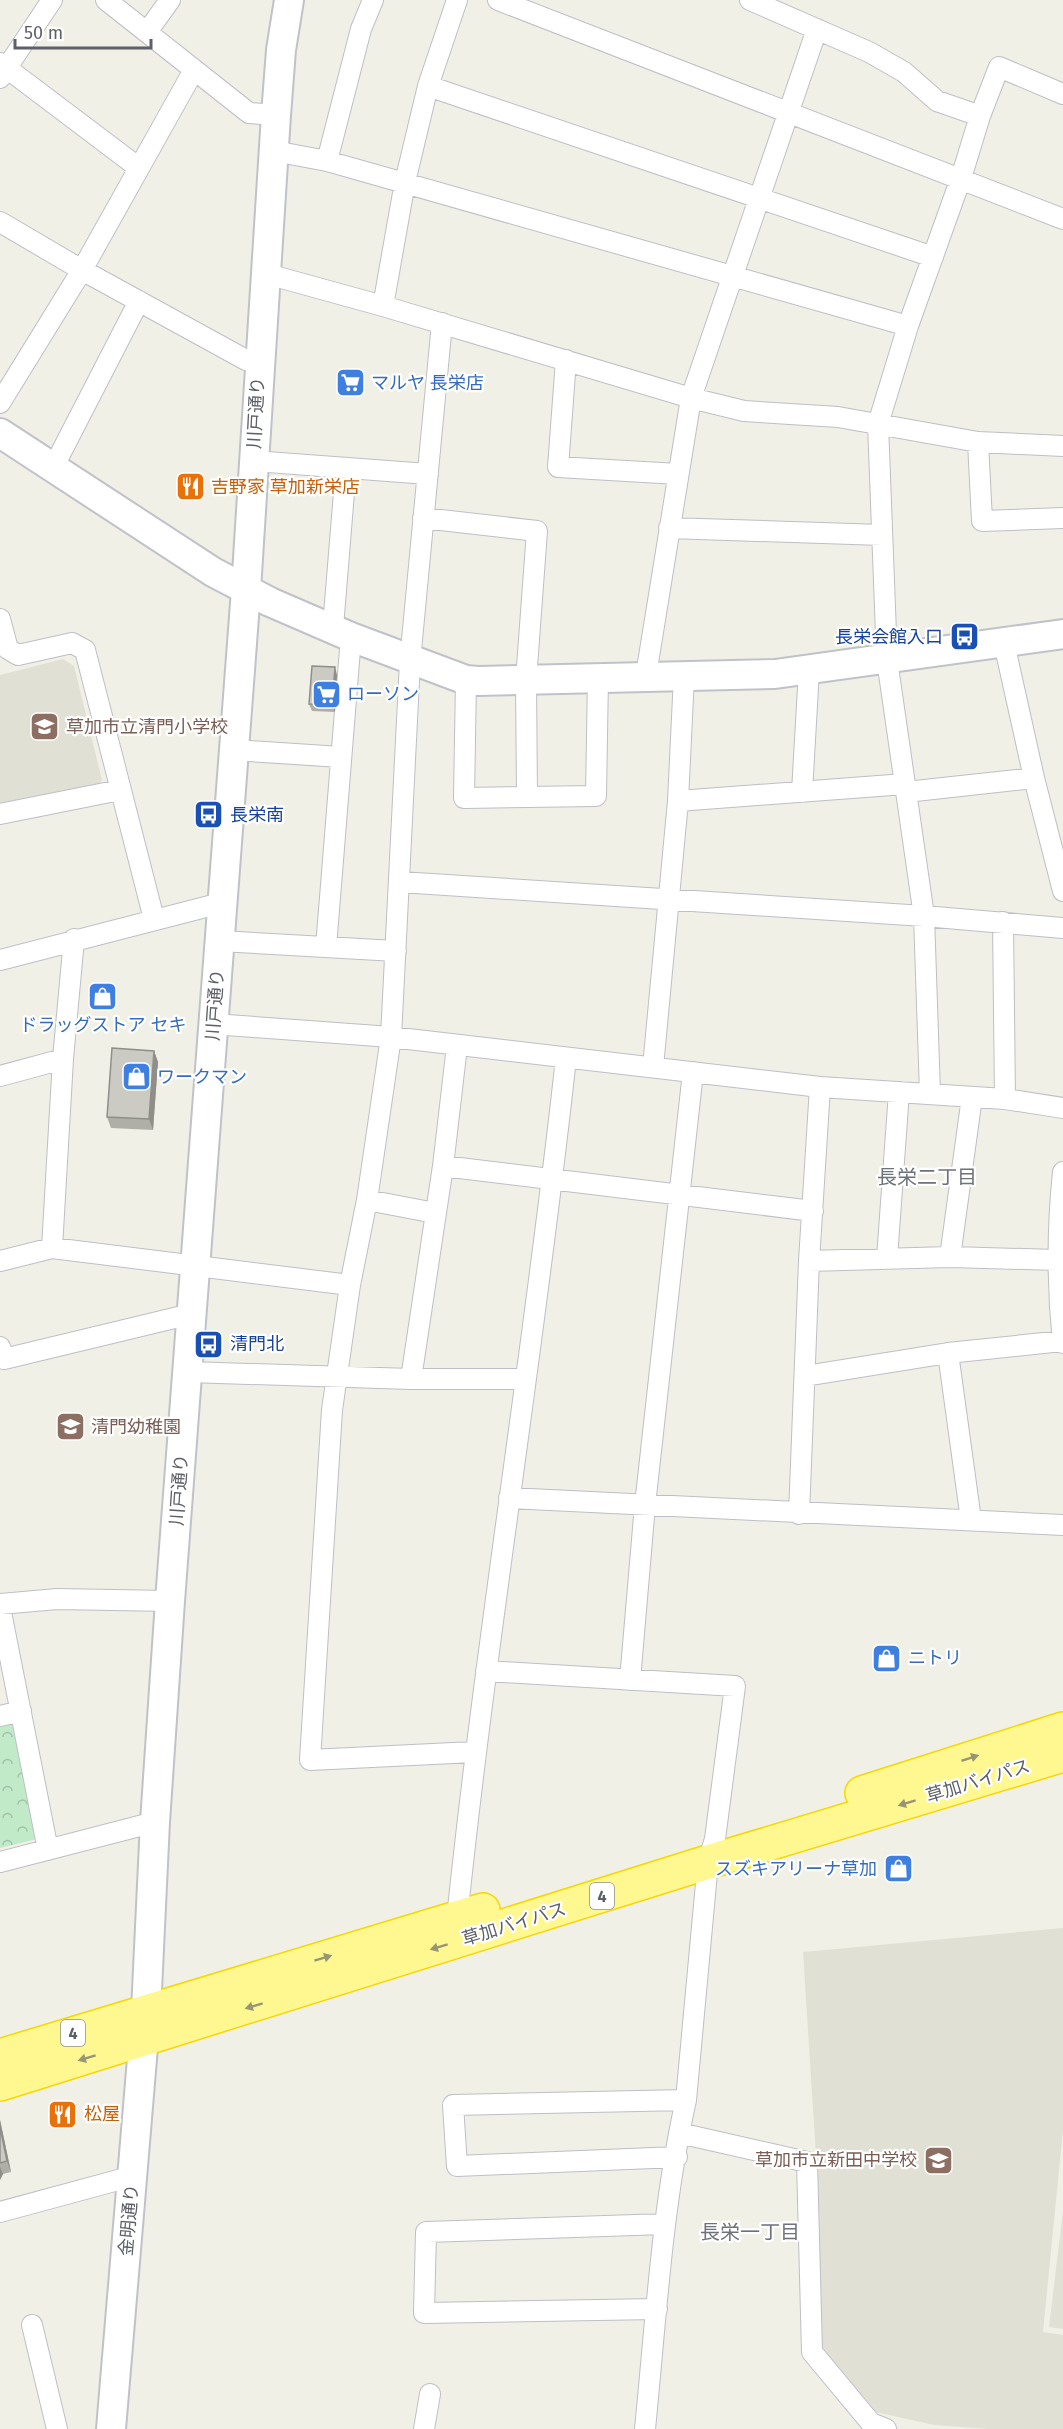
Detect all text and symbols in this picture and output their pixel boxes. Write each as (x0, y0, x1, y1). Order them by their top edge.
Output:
scale bar (15, 12, 152, 50)
text: 50 m (24, 22, 63, 44)
supermarket icon: マルヤ 長栄店 (334, 367, 366, 399)
place label: マルヤ 長栄店 (371, 372, 484, 394)
street label: 川戸通り (243, 376, 269, 450)
restaurant icon: 吉野家 草加新栄店 (174, 471, 206, 503)
place label: 吉野家 草加新栄店 (211, 476, 360, 498)
bus stop icon: 長栄会館入口 (948, 621, 980, 653)
place label: 長栄会館入口 (835, 626, 943, 648)
supermarket icon: ローソン (310, 678, 342, 710)
place label: ローソン (347, 683, 419, 705)
school or university icon: 草加市立清門小学校 (29, 711, 61, 743)
place label: 草加市立清門小学校 (66, 716, 228, 738)
bus stop icon: 長栄南 (193, 799, 225, 831)
place label: 長栄南 (230, 804, 284, 826)
street label: 川戸通り (202, 968, 228, 1042)
shop icon: ドラッグストア セキ (87, 980, 119, 1012)
place label: ドラッグストア セキ (20, 1014, 186, 1036)
shop icon: ワークマン (120, 1061, 152, 1093)
place label: ワークマン (157, 1066, 247, 1088)
district label: 長栄二丁目 (877, 1165, 977, 1189)
bus stop icon: 清門北 (193, 1328, 225, 1360)
place label: 清門北 (230, 1333, 284, 1355)
school or university icon: 清門幼稚園 (54, 1411, 86, 1443)
place label: 清門幼稚園 (91, 1416, 181, 1438)
street label: 川戸通り (166, 1453, 192, 1527)
shop icon: ニトリ (871, 1642, 903, 1674)
place label: ニトリ (908, 1647, 962, 1669)
one-way arrow (961, 1753, 979, 1762)
street label: 草加バイパス (923, 1755, 1033, 1807)
one-way arrow (898, 1799, 916, 1808)
shop icon: スズキアリーナ草加 (882, 1853, 914, 1885)
place label: スズキアリーナ草加 (715, 1858, 877, 1880)
road number: 4 (590, 1883, 614, 1909)
street label: 草加バイパス (459, 1898, 569, 1950)
one-way arrow (430, 1943, 448, 1952)
one-way arrow (314, 1953, 332, 1962)
one-way arrow (244, 2002, 262, 2011)
road number: 4 (61, 2020, 85, 2046)
one-way arrow (78, 2054, 96, 2063)
restaurant icon: 松屋 (47, 2098, 79, 2130)
place label: 松屋 (84, 2103, 120, 2125)
school or university icon: 草加市立新田中学校 (922, 2144, 954, 2176)
place label: 草加市立新田中学校 (755, 2149, 917, 2171)
street label: 金明通り (115, 2183, 143, 2257)
district label: 長栄一丁目 (700, 2220, 800, 2244)

